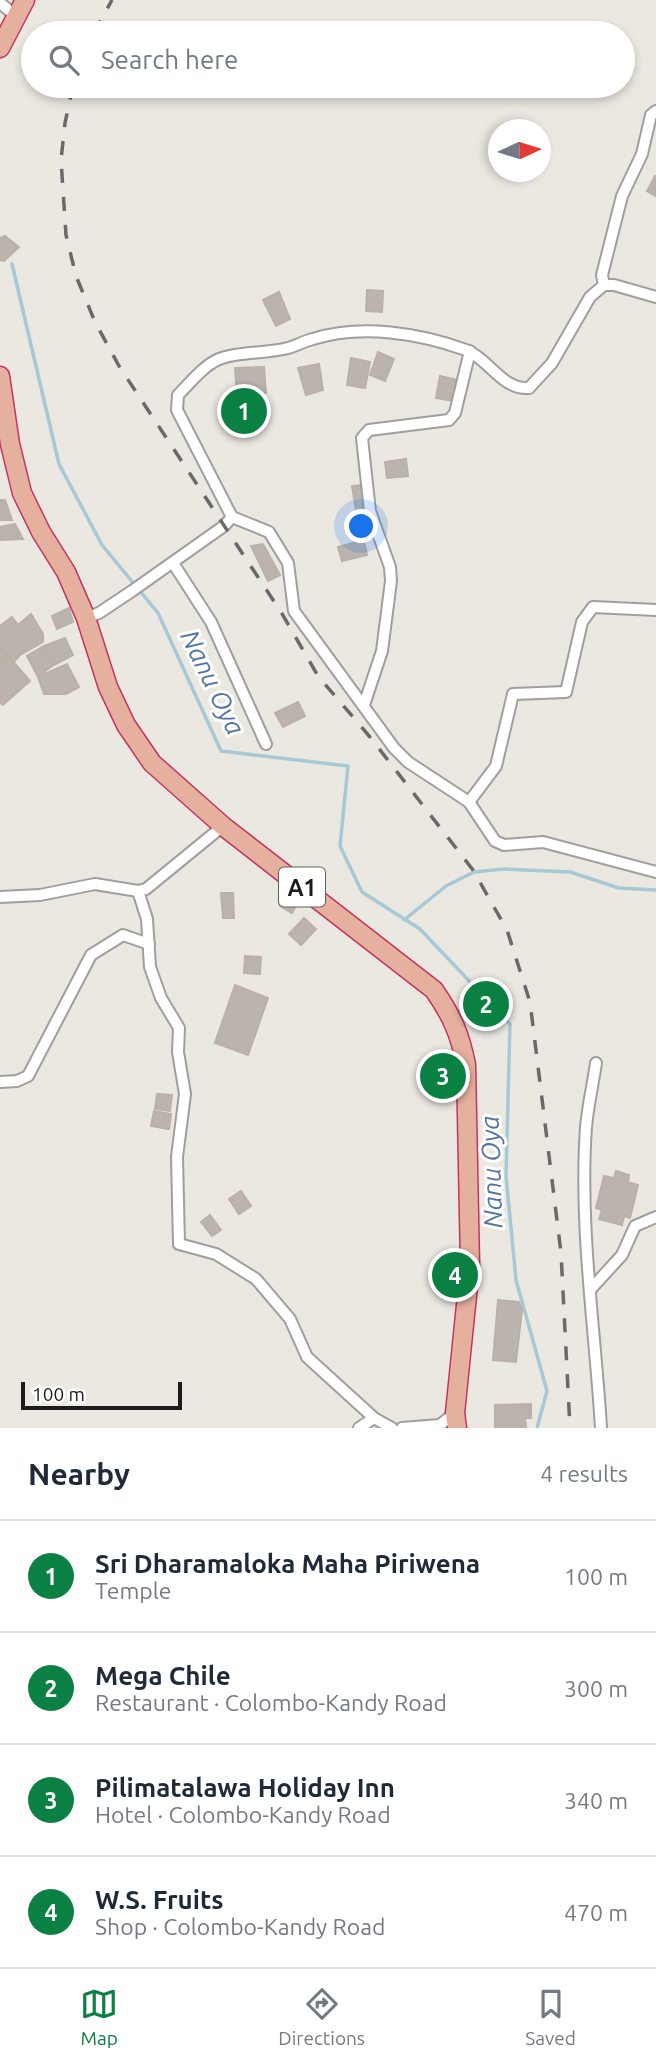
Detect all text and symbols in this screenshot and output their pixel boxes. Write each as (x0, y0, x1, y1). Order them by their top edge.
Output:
search box (21, 21, 635, 98)
icon: search (45, 41, 83, 79)
text: Search here (101, 45, 238, 74)
north arrow (488, 119, 551, 182)
pin: 1 (221, 385, 267, 437)
your location (344, 509, 378, 543)
water label: Nanu Oya (175, 625, 251, 739)
road number: A1 (279, 867, 325, 906)
pin: 2 (463, 978, 509, 1030)
pin: 3 (420, 1050, 466, 1102)
water label: Nanu Oya (475, 1115, 507, 1229)
pin: 4 (432, 1249, 478, 1301)
scale bar (21, 1379, 182, 1411)
text: 100 m (32, 1383, 85, 1405)
text: Nearby (28, 1457, 130, 1491)
text: 4 results (540, 1461, 628, 1486)
text: Sri Dharamaloka Maha Piriwena (95, 1549, 480, 1578)
text: 1 (45, 1564, 57, 1589)
text: 100 m (564, 1564, 628, 1589)
text: Temple (95, 1578, 171, 1603)
text: Mega Chile (95, 1661, 231, 1690)
text: 2 (45, 1676, 57, 1701)
text: 300 m (564, 1676, 628, 1701)
text: Restaurant · Colombo-Kandy Road (95, 1690, 447, 1715)
text: Pilimatalawa Holiday Inn (95, 1773, 395, 1802)
text: 3 (45, 1788, 57, 1813)
text: 340 m (564, 1788, 628, 1813)
text: Hotel · Colombo-Kandy Road (95, 1802, 391, 1827)
text: W.S. Fruits (95, 1885, 224, 1914)
text: 4 (45, 1900, 57, 1925)
text: 470 m (564, 1900, 628, 1925)
text: Shop · Colombo-Kandy Road (95, 1914, 386, 1939)
tab: Map (80, 1985, 118, 2049)
tab: Directions (278, 1985, 365, 2049)
tab: Saved (525, 1985, 576, 2049)

